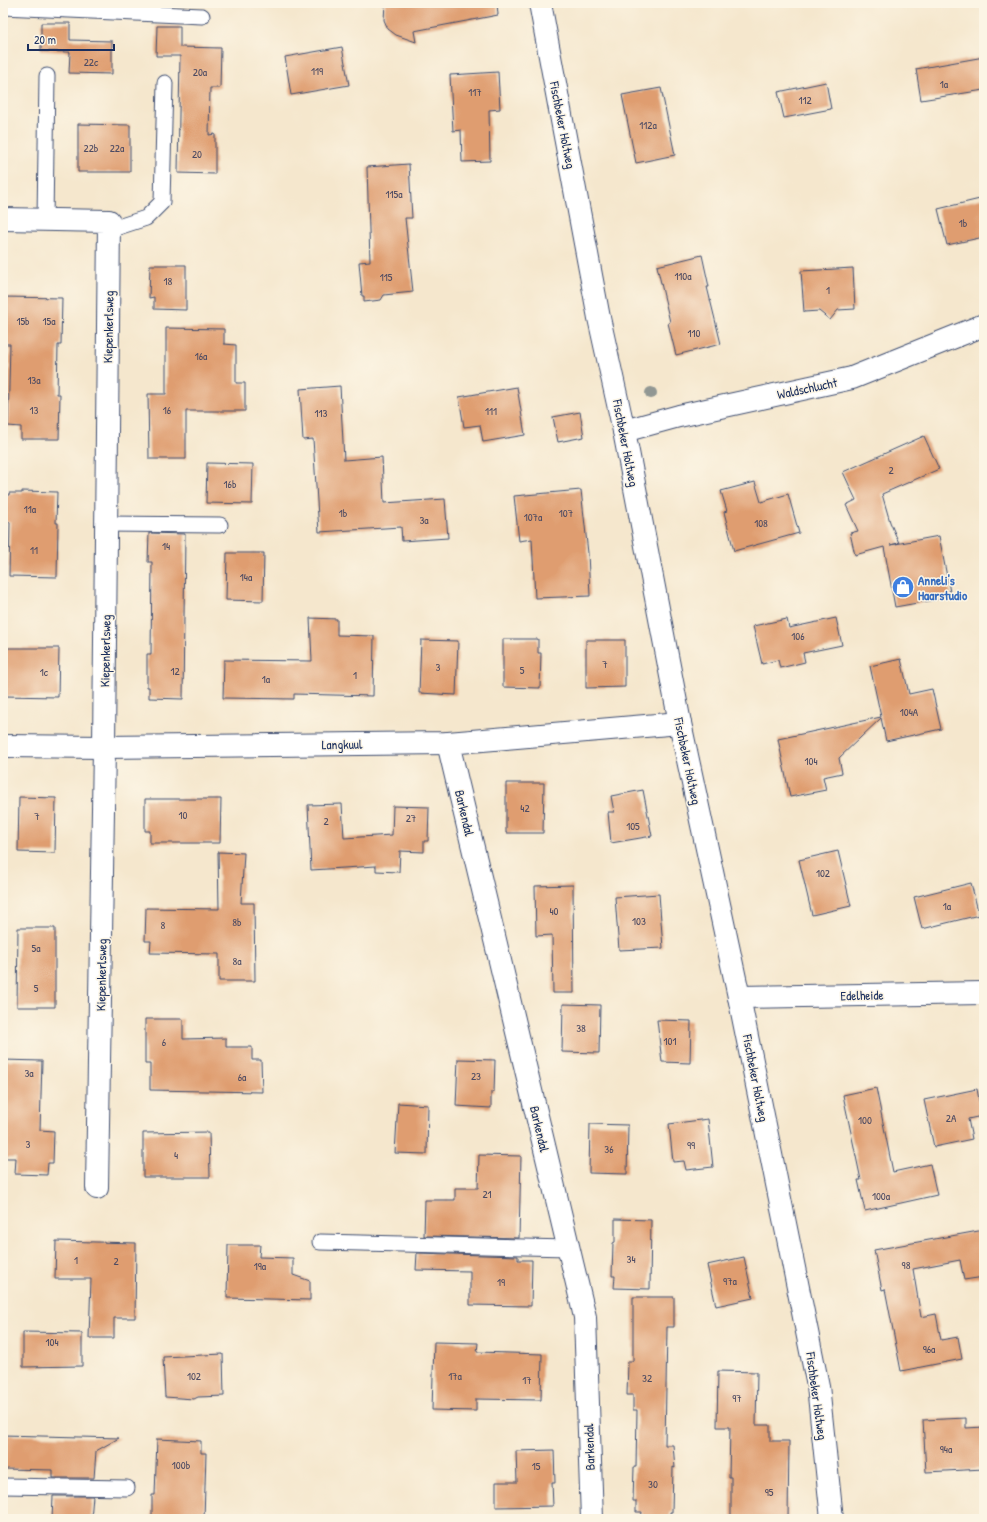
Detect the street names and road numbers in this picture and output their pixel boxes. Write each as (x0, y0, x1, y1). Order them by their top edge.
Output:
street label: Fischbeker Holtweg (546, 79, 580, 170)
street label: Kiepenkerlsweg (98, 290, 118, 363)
street label: Waldschlucht (775, 373, 839, 403)
street label: Fischbeker Holtweg (609, 397, 643, 488)
street label: Kiepenkerlsweg (95, 614, 115, 687)
street label: Fischbeker Holtweg (670, 715, 706, 806)
street label: Langkuul (321, 735, 363, 753)
street label: Barkendal (451, 788, 479, 838)
street label: Kiepenkerlsweg (91, 938, 111, 1011)
street label: Edelheide (840, 986, 884, 1004)
street label: Fischbeker Holtweg (739, 1032, 773, 1123)
street label: Barkendal (526, 1104, 554, 1154)
street label: Fischbeker Holtweg (802, 1350, 832, 1441)
street label: Barkendal (579, 1423, 599, 1471)

